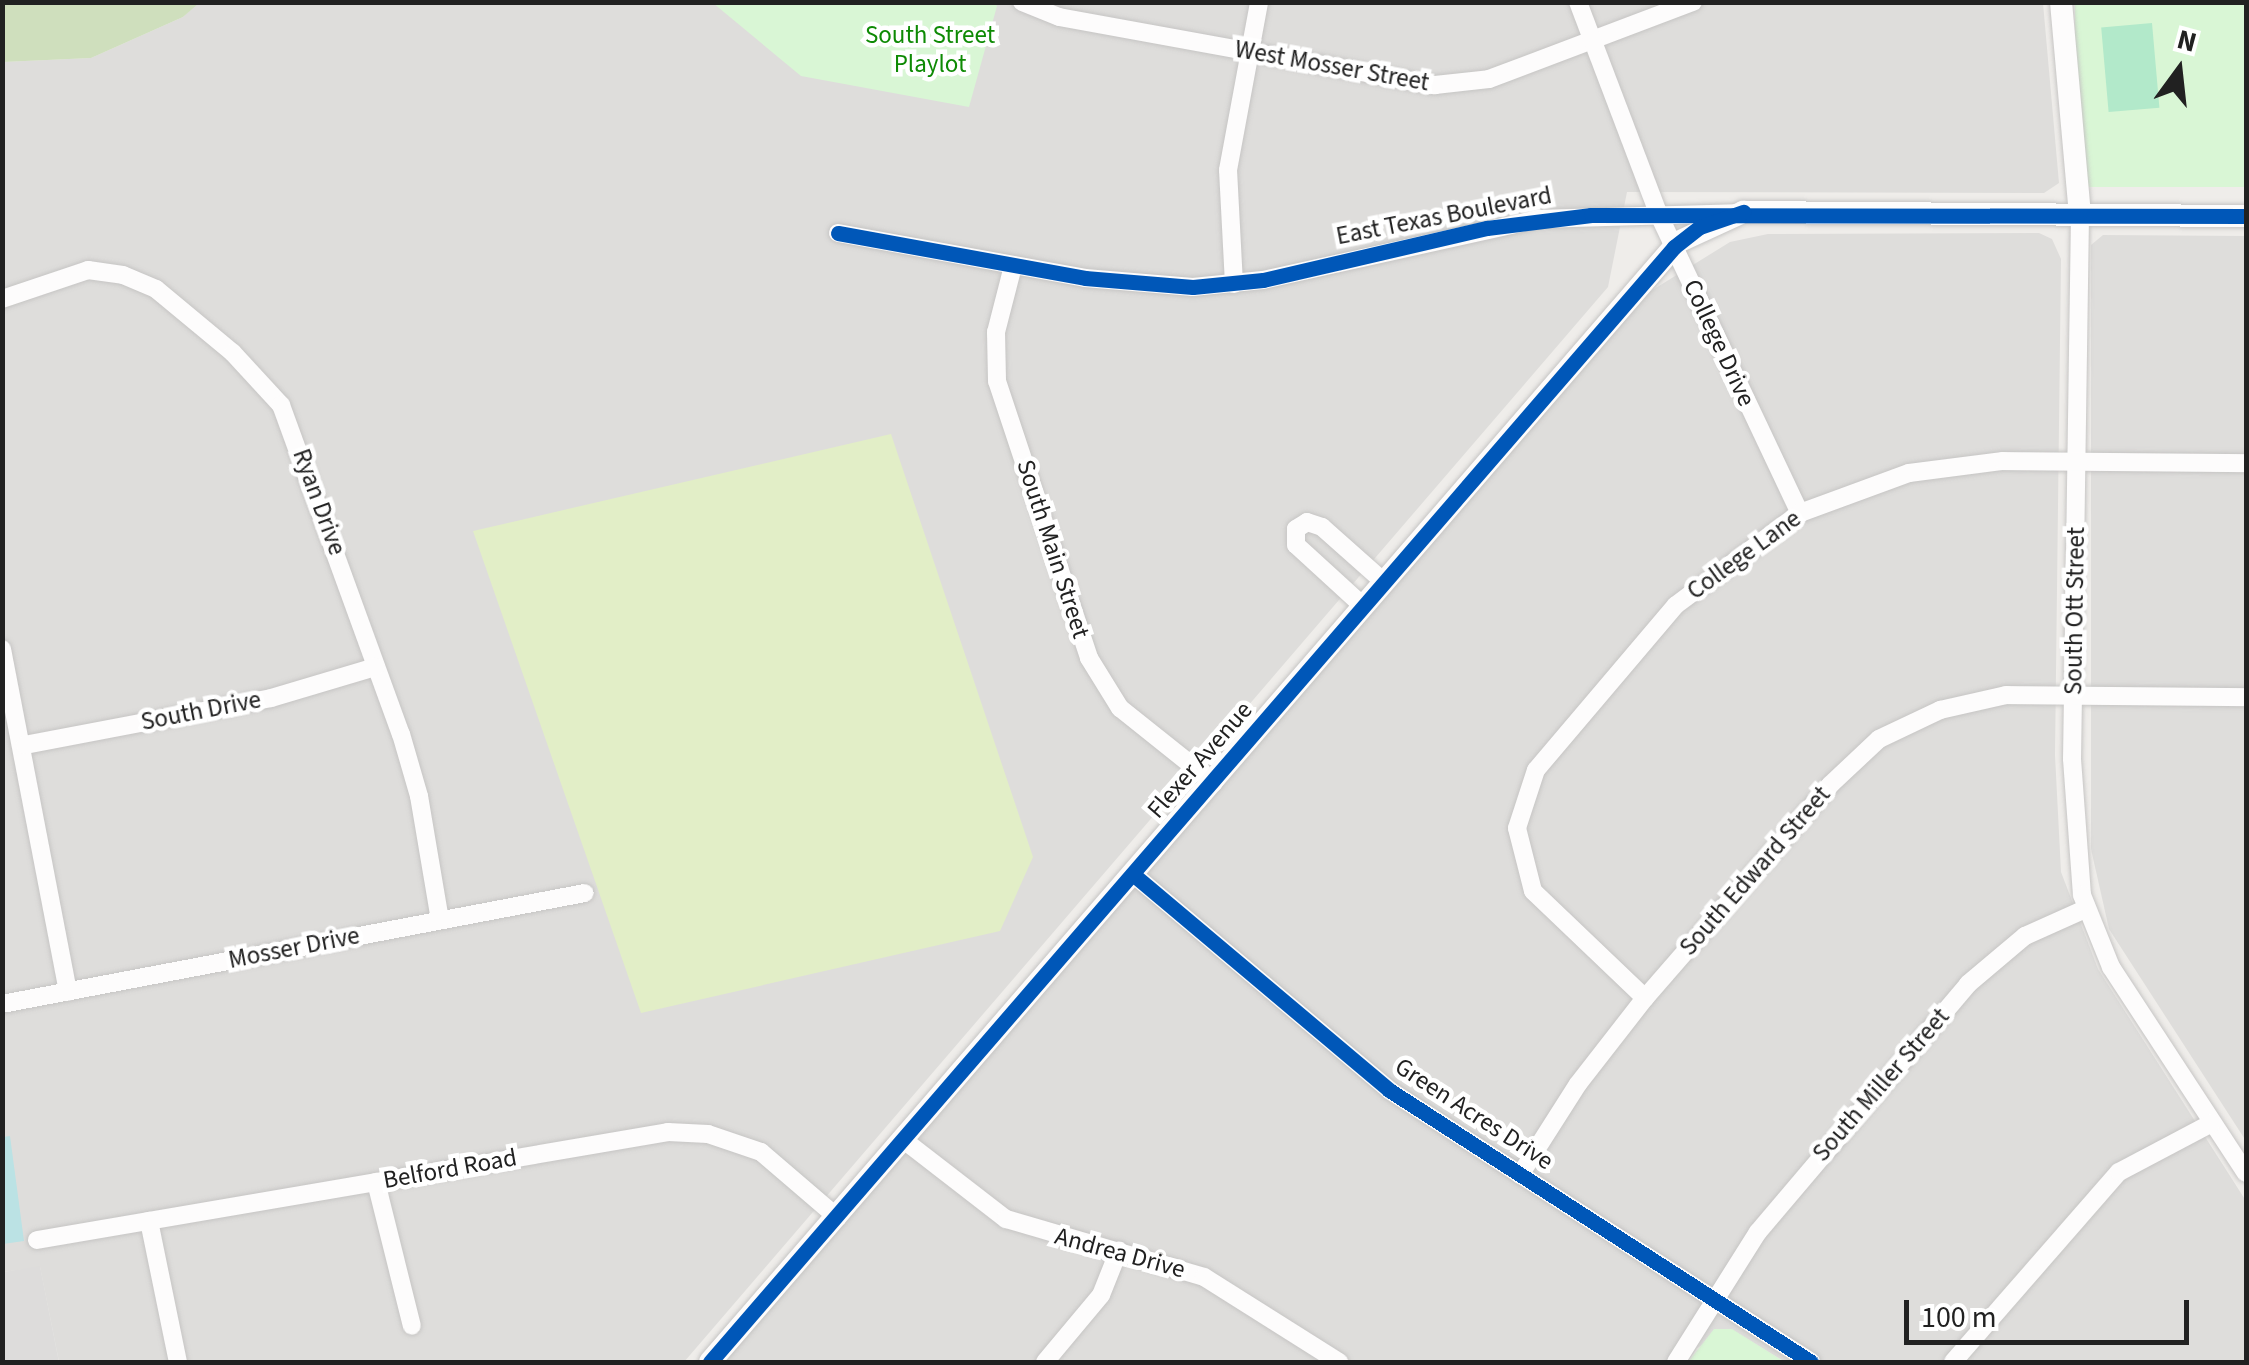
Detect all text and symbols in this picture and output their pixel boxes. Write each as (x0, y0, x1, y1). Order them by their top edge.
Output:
text: N (2173, 19, 2201, 63)
north arrow (2129, 20, 2229, 120)
park label: South Street Playlot (865, 21, 995, 80)
street label: West Mosser Street (1232, 34, 1432, 98)
street label: East Texas Boulevard (1334, 180, 1554, 252)
street label: College Drive (1677, 275, 1761, 411)
street label: Ryan Drive (286, 445, 352, 559)
street label: South Main Street (1010, 456, 1096, 642)
street label: College Lane (1681, 504, 1807, 606)
street label: South Ott Street (2059, 527, 2091, 695)
street label: South Drive (138, 685, 264, 737)
street label: Flexer Avenue (1141, 696, 1259, 824)
street label: South Edward Street (1673, 780, 1837, 962)
street label: Mosser Drive (226, 921, 362, 975)
street label: South Miller Street (1806, 1002, 1956, 1168)
street label: Green Acres Drive (1389, 1052, 1559, 1176)
street label: Belford Road (381, 1143, 519, 1195)
street label: Andrea Drive (1052, 1221, 1188, 1285)
scale bar (1909, 1280, 2194, 1342)
text: 100 m (1921, 1296, 1997, 1339)

